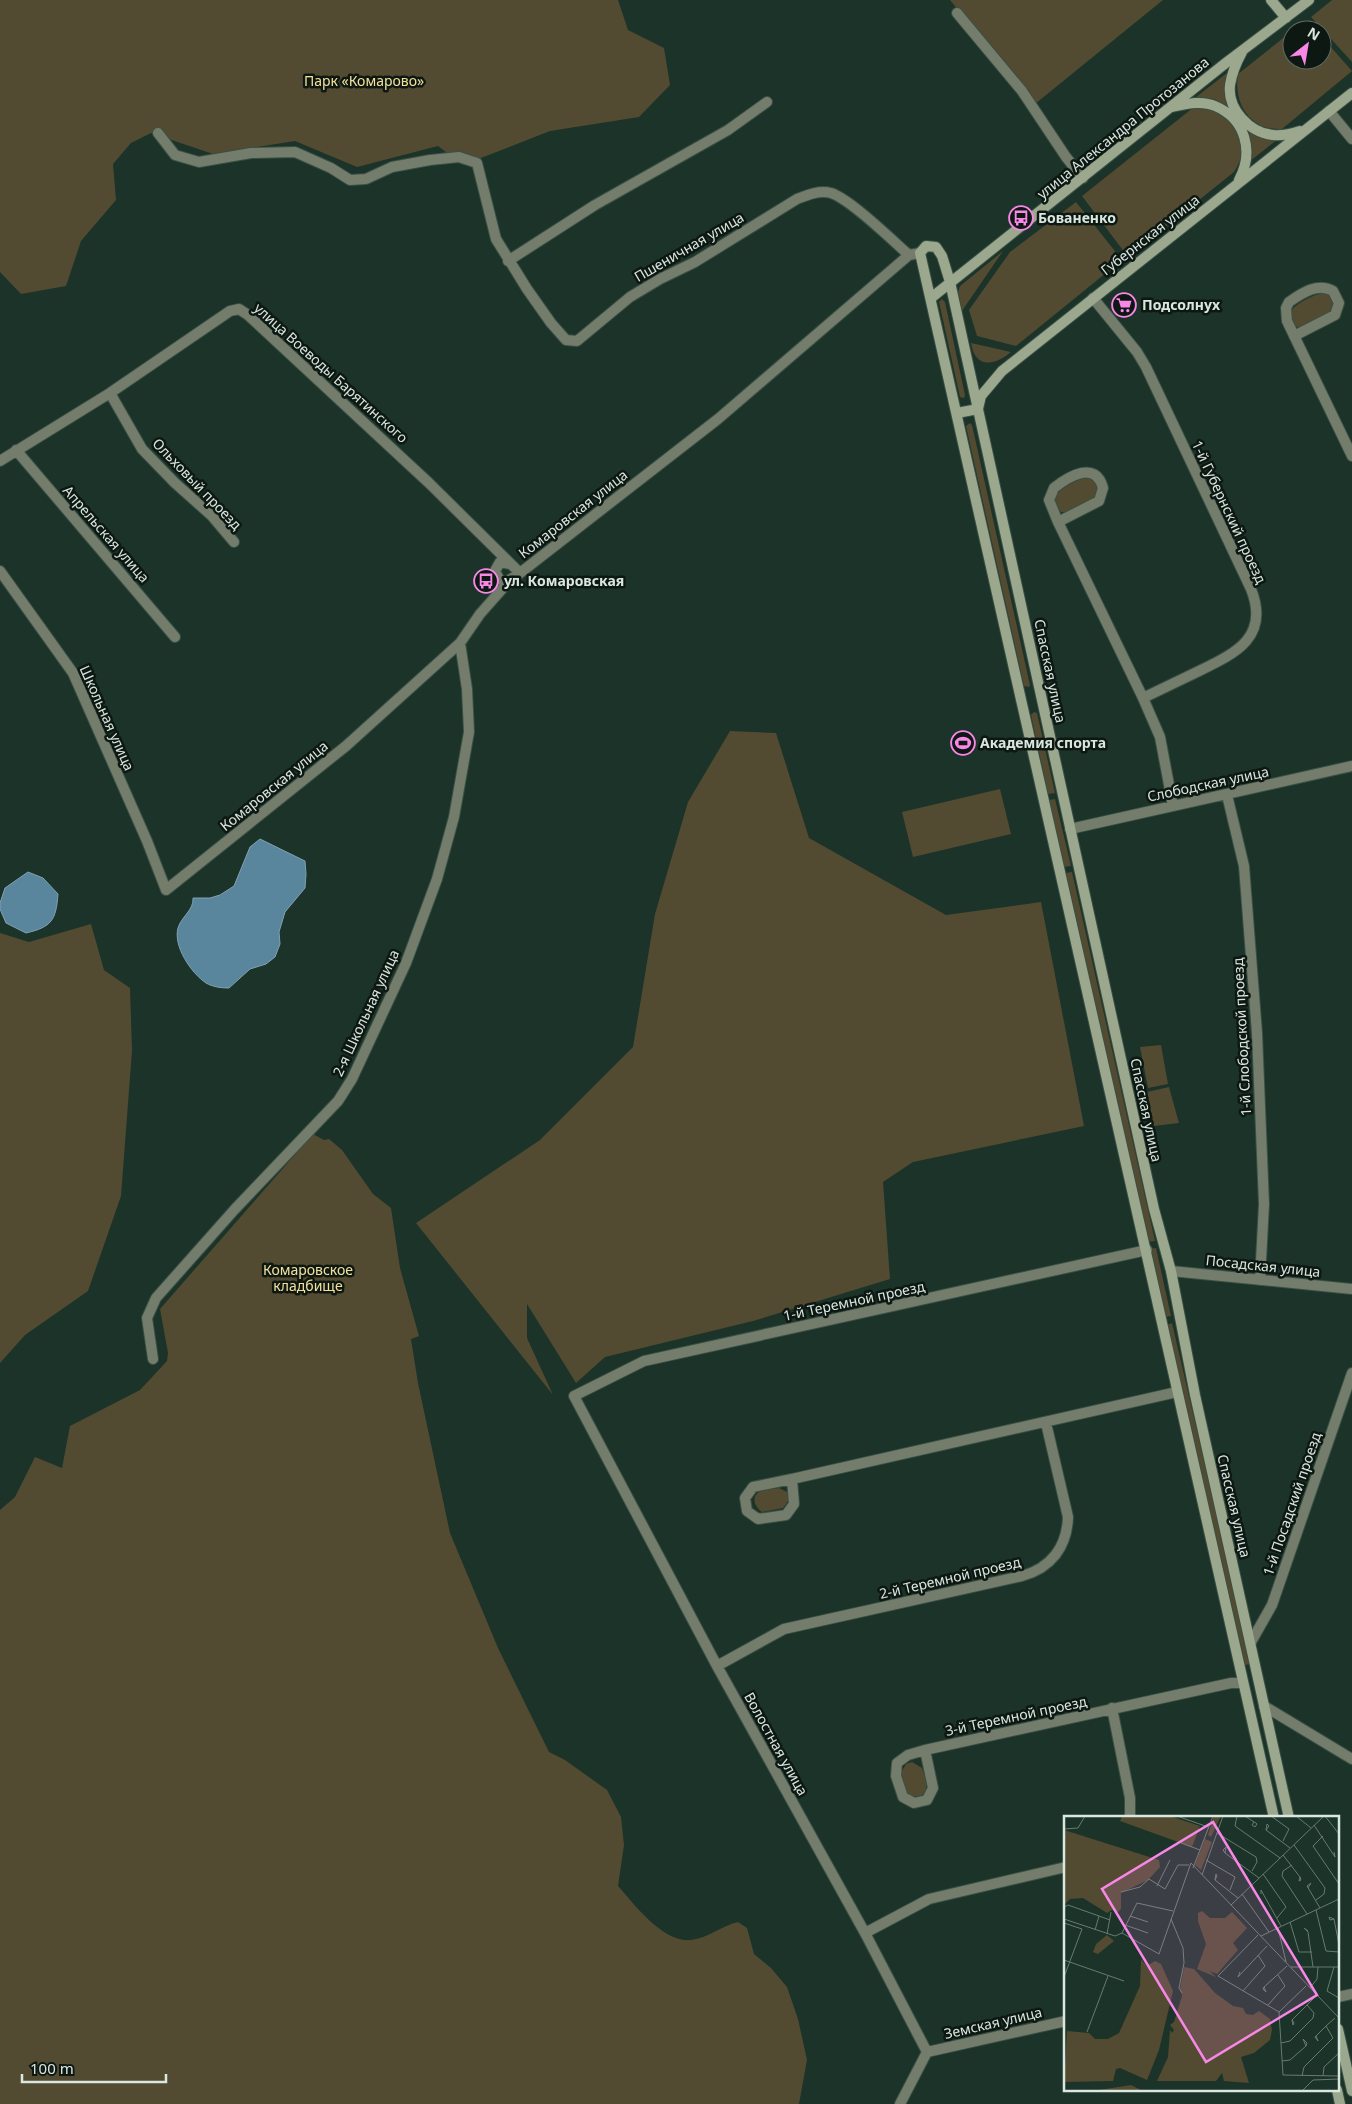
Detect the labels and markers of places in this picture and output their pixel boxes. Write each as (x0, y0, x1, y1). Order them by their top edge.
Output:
bus stop icon: Бованенко (1008, 205, 1034, 231)
place label: Бованенко (1038, 208, 1116, 227)
supermarket icon: Подсолнух (1111, 292, 1137, 318)
place label: Подсолнух (1142, 295, 1221, 314)
bus stop icon: ул. Комаровская (473, 568, 499, 594)
place label: ул. Комаровская (503, 571, 624, 590)
sports icon: Академия спорта (950, 730, 976, 756)
place label: Академия спорта (980, 733, 1106, 752)

